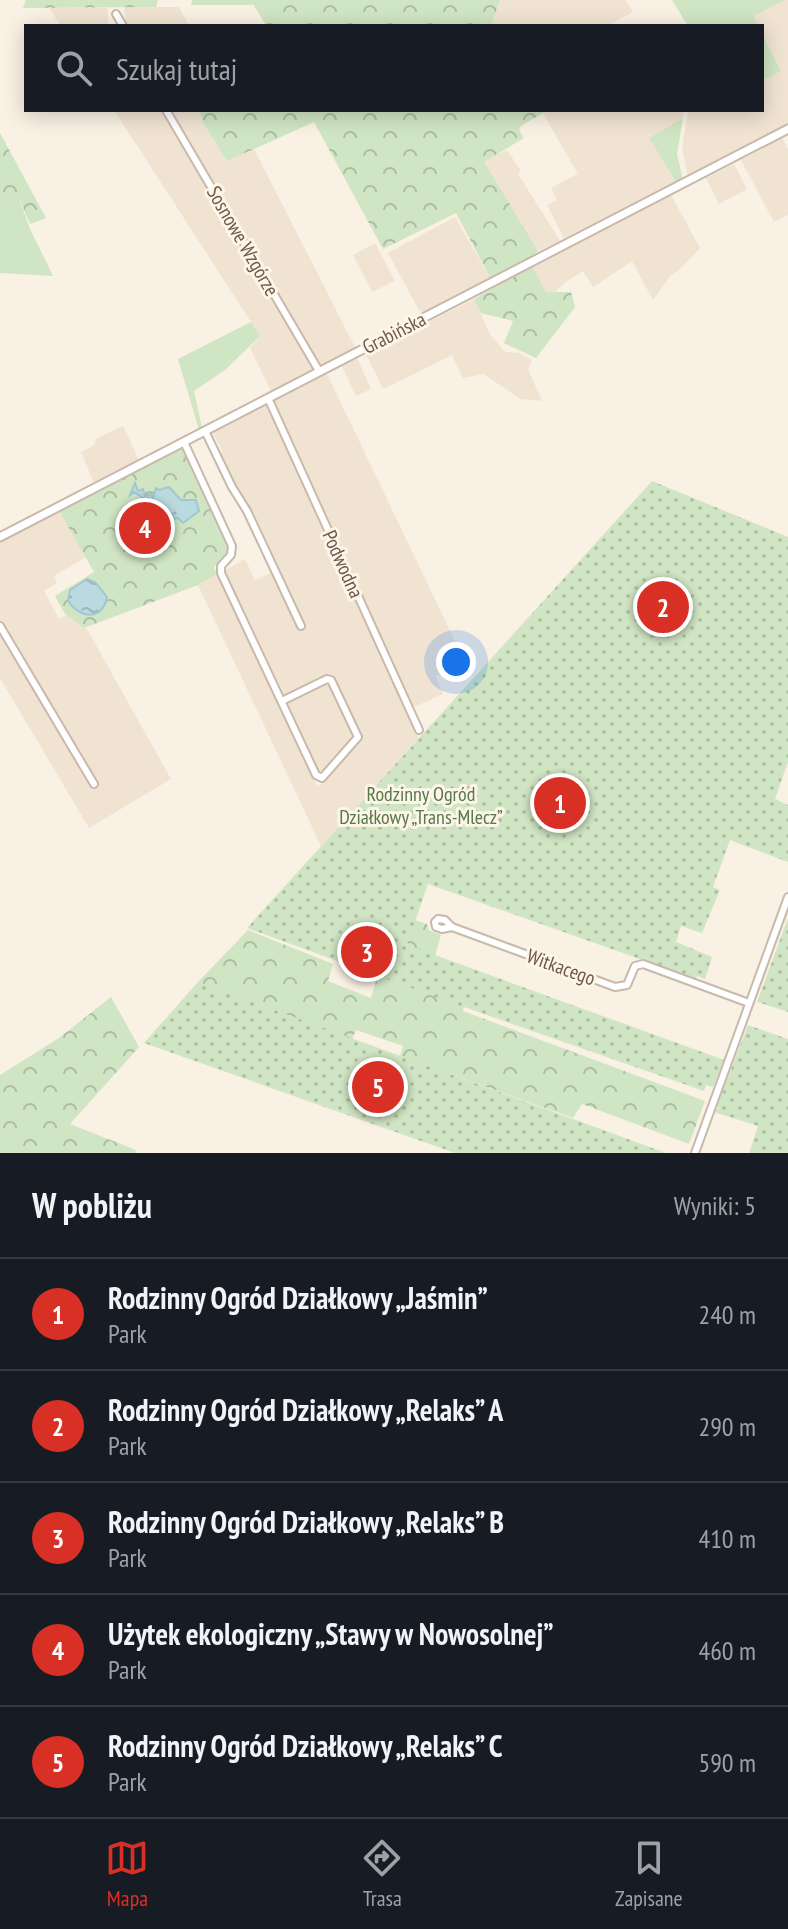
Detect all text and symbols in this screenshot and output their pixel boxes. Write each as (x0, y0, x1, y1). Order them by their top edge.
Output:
search box (24, 24, 764, 112)
icon: search (52, 46, 96, 90)
text: Szukaj tutaj (116, 49, 237, 88)
street label: Sosnowe Wzgórze (201, 181, 285, 301)
street label: Grabińska (358, 306, 430, 360)
pin: 4 (119, 498, 171, 558)
street label: Podwodna (317, 526, 369, 602)
pin: 2 (637, 577, 689, 637)
your location (436, 642, 476, 682)
pin: 1 (534, 773, 586, 833)
park label: Rodzinny Ogród Działkowy „Trans-Mlecz” (339, 781, 503, 830)
pin: 3 (341, 922, 393, 982)
street label: Witkacego (523, 943, 599, 991)
pin: 5 (352, 1057, 404, 1117)
text: W pobliżu (32, 1183, 152, 1227)
text: Wyniki: 5 (674, 1189, 756, 1222)
text: Rodzinny Ogród Działkowy „Jaśmin” (108, 1278, 488, 1317)
text: 1 (52, 1298, 64, 1331)
text: 240 m (698, 1298, 756, 1331)
text: Park (108, 1317, 147, 1350)
text: Rodzinny Ogród Działkowy „Relaks” A (108, 1390, 503, 1429)
text: 2 (52, 1410, 64, 1443)
text: 290 m (698, 1410, 756, 1443)
text: Park (108, 1429, 147, 1462)
text: Rodzinny Ogród Działkowy „Relaks” B (108, 1502, 504, 1541)
text: 3 (52, 1522, 64, 1555)
text: 410 m (698, 1522, 756, 1555)
text: Park (108, 1541, 147, 1574)
text: Użytek ekologiczny „Stawy w Nowosolnej” (108, 1614, 554, 1653)
text: 4 (52, 1634, 64, 1667)
text: 460 m (698, 1634, 756, 1667)
text: Park (108, 1653, 147, 1686)
text: Rodzinny Ogród Działkowy „Relaks” C (108, 1726, 503, 1765)
text: 5 (52, 1746, 64, 1779)
text: 590 m (698, 1746, 756, 1779)
text: Park (108, 1765, 147, 1798)
tab: Mapa (105, 1836, 149, 1912)
tab: Trasa (360, 1836, 404, 1912)
tab: Zapisane (615, 1836, 683, 1912)

